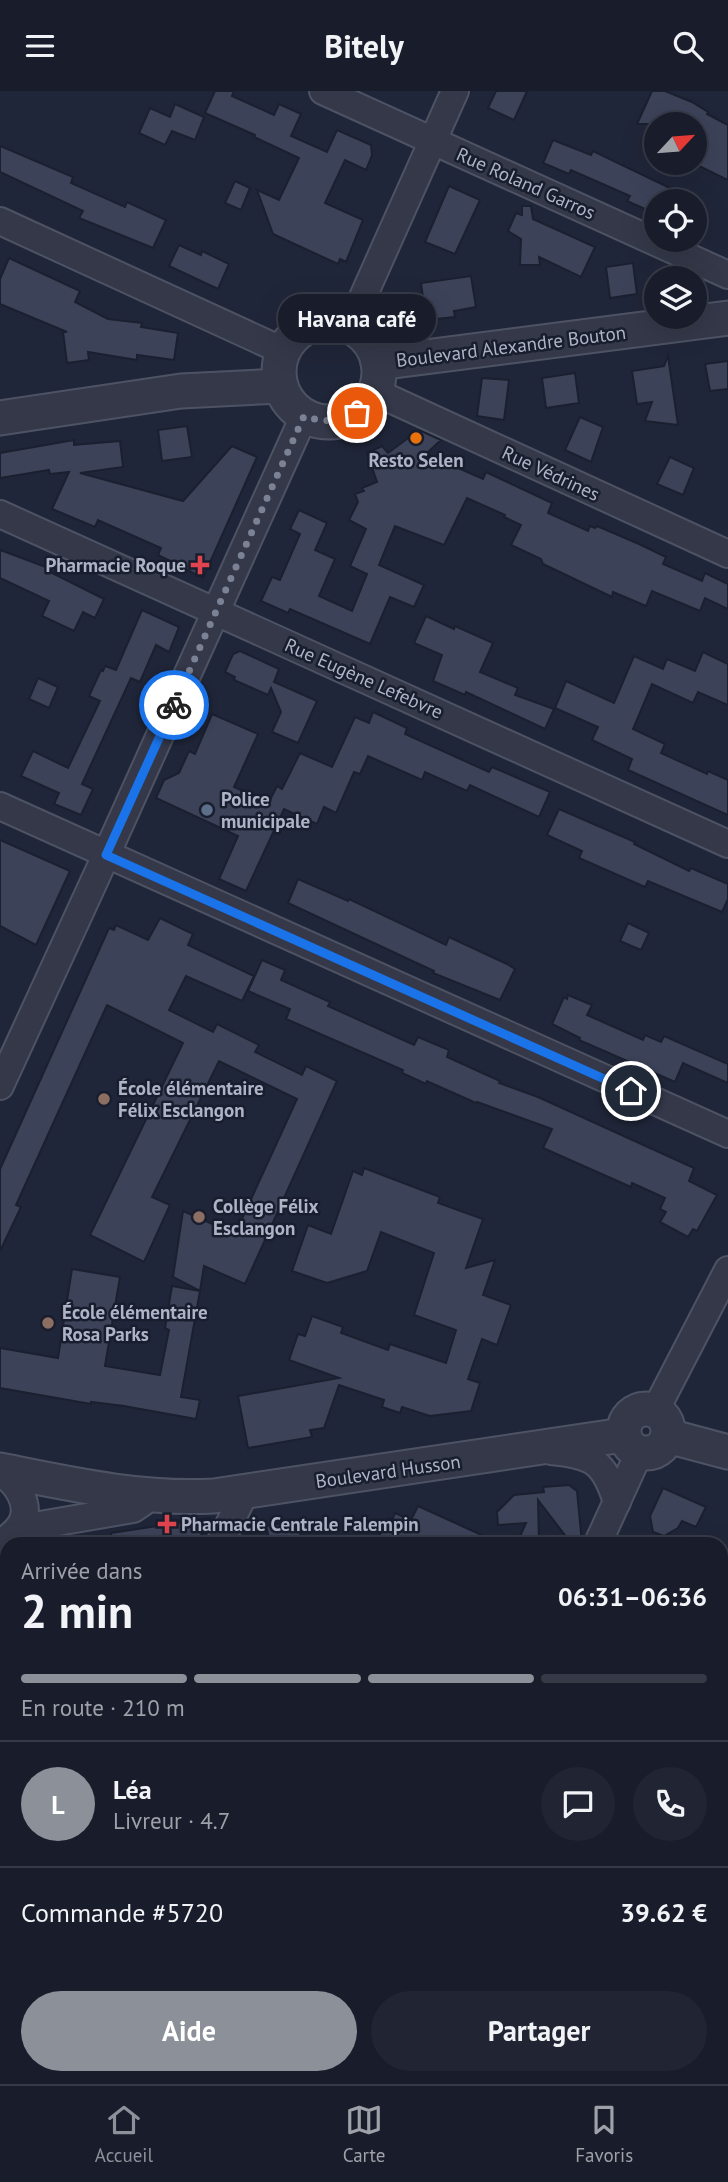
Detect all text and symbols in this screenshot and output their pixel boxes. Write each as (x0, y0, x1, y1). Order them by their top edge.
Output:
text: Bitely (324, 25, 404, 67)
icon: menu (21, 27, 59, 65)
icon: search (669, 27, 707, 65)
north arrow (644, 112, 707, 175)
map controls (644, 112, 707, 329)
street label: Rue Roland Garros (453, 142, 599, 224)
button: locate (644, 189, 707, 252)
button: layers (644, 266, 707, 329)
callout: Havana café (278, 294, 436, 343)
text: Havana café (298, 304, 416, 333)
street label: Boulevard Alexandre Bouton (395, 320, 627, 372)
pin (327, 383, 387, 443)
icon: bag (338, 394, 376, 432)
marker: Resto Selen (408, 430, 424, 446)
street label: Rue Védrines (498, 440, 604, 506)
place label: Resto Selen (368, 448, 464, 472)
place label: Pharmacie Roque (45, 553, 186, 577)
marker: Pharmacie Roque (192, 557, 208, 573)
street label: Rue Eugène Lefebvre (281, 632, 447, 724)
courier (139, 670, 209, 740)
icon: bike (155, 686, 193, 724)
place label: Police municipale (221, 787, 310, 833)
marker: Police municipale (199, 802, 215, 818)
pin (601, 1061, 661, 1121)
icon: home (612, 1072, 650, 1110)
place label: École élémentaire Félix Esclangon (118, 1076, 264, 1122)
marker: École élémentaire Félix Esclangon (96, 1091, 112, 1107)
place label: Collège Félix Esclangon (213, 1194, 319, 1240)
marker: Collège Félix Esclangon (191, 1209, 207, 1225)
place label: École élémentaire Rosa Parks (62, 1300, 208, 1346)
marker: École élémentaire Rosa Parks (40, 1315, 56, 1331)
street label: Boulevard Husson (314, 1449, 462, 1493)
place label: Pharmacie Centrale Falempin (181, 1512, 419, 1536)
marker: Pharmacie Centrale Falempin (159, 1516, 175, 1532)
text: Arrivée dans (21, 1556, 142, 1585)
text: 06:31–06:36 (558, 1580, 707, 1613)
text: 2 min (21, 1581, 133, 1641)
text: En route · 210 m (21, 1693, 185, 1722)
button: chat (541, 1767, 615, 1841)
button: phone (633, 1767, 707, 1841)
text: Léa (113, 1773, 152, 1806)
text: L (51, 1788, 65, 1821)
text: Livreur · 4.7 (113, 1806, 230, 1835)
text: Commande #5720 (21, 1896, 223, 1929)
text: 39.62 € (620, 1896, 707, 1929)
button: Aide (21, 1991, 357, 2071)
button: Partager (371, 1991, 707, 2071)
tab: Accueil (95, 2101, 153, 2167)
tab: Carte (343, 2101, 386, 2167)
tab: Favoris (575, 2101, 633, 2167)

